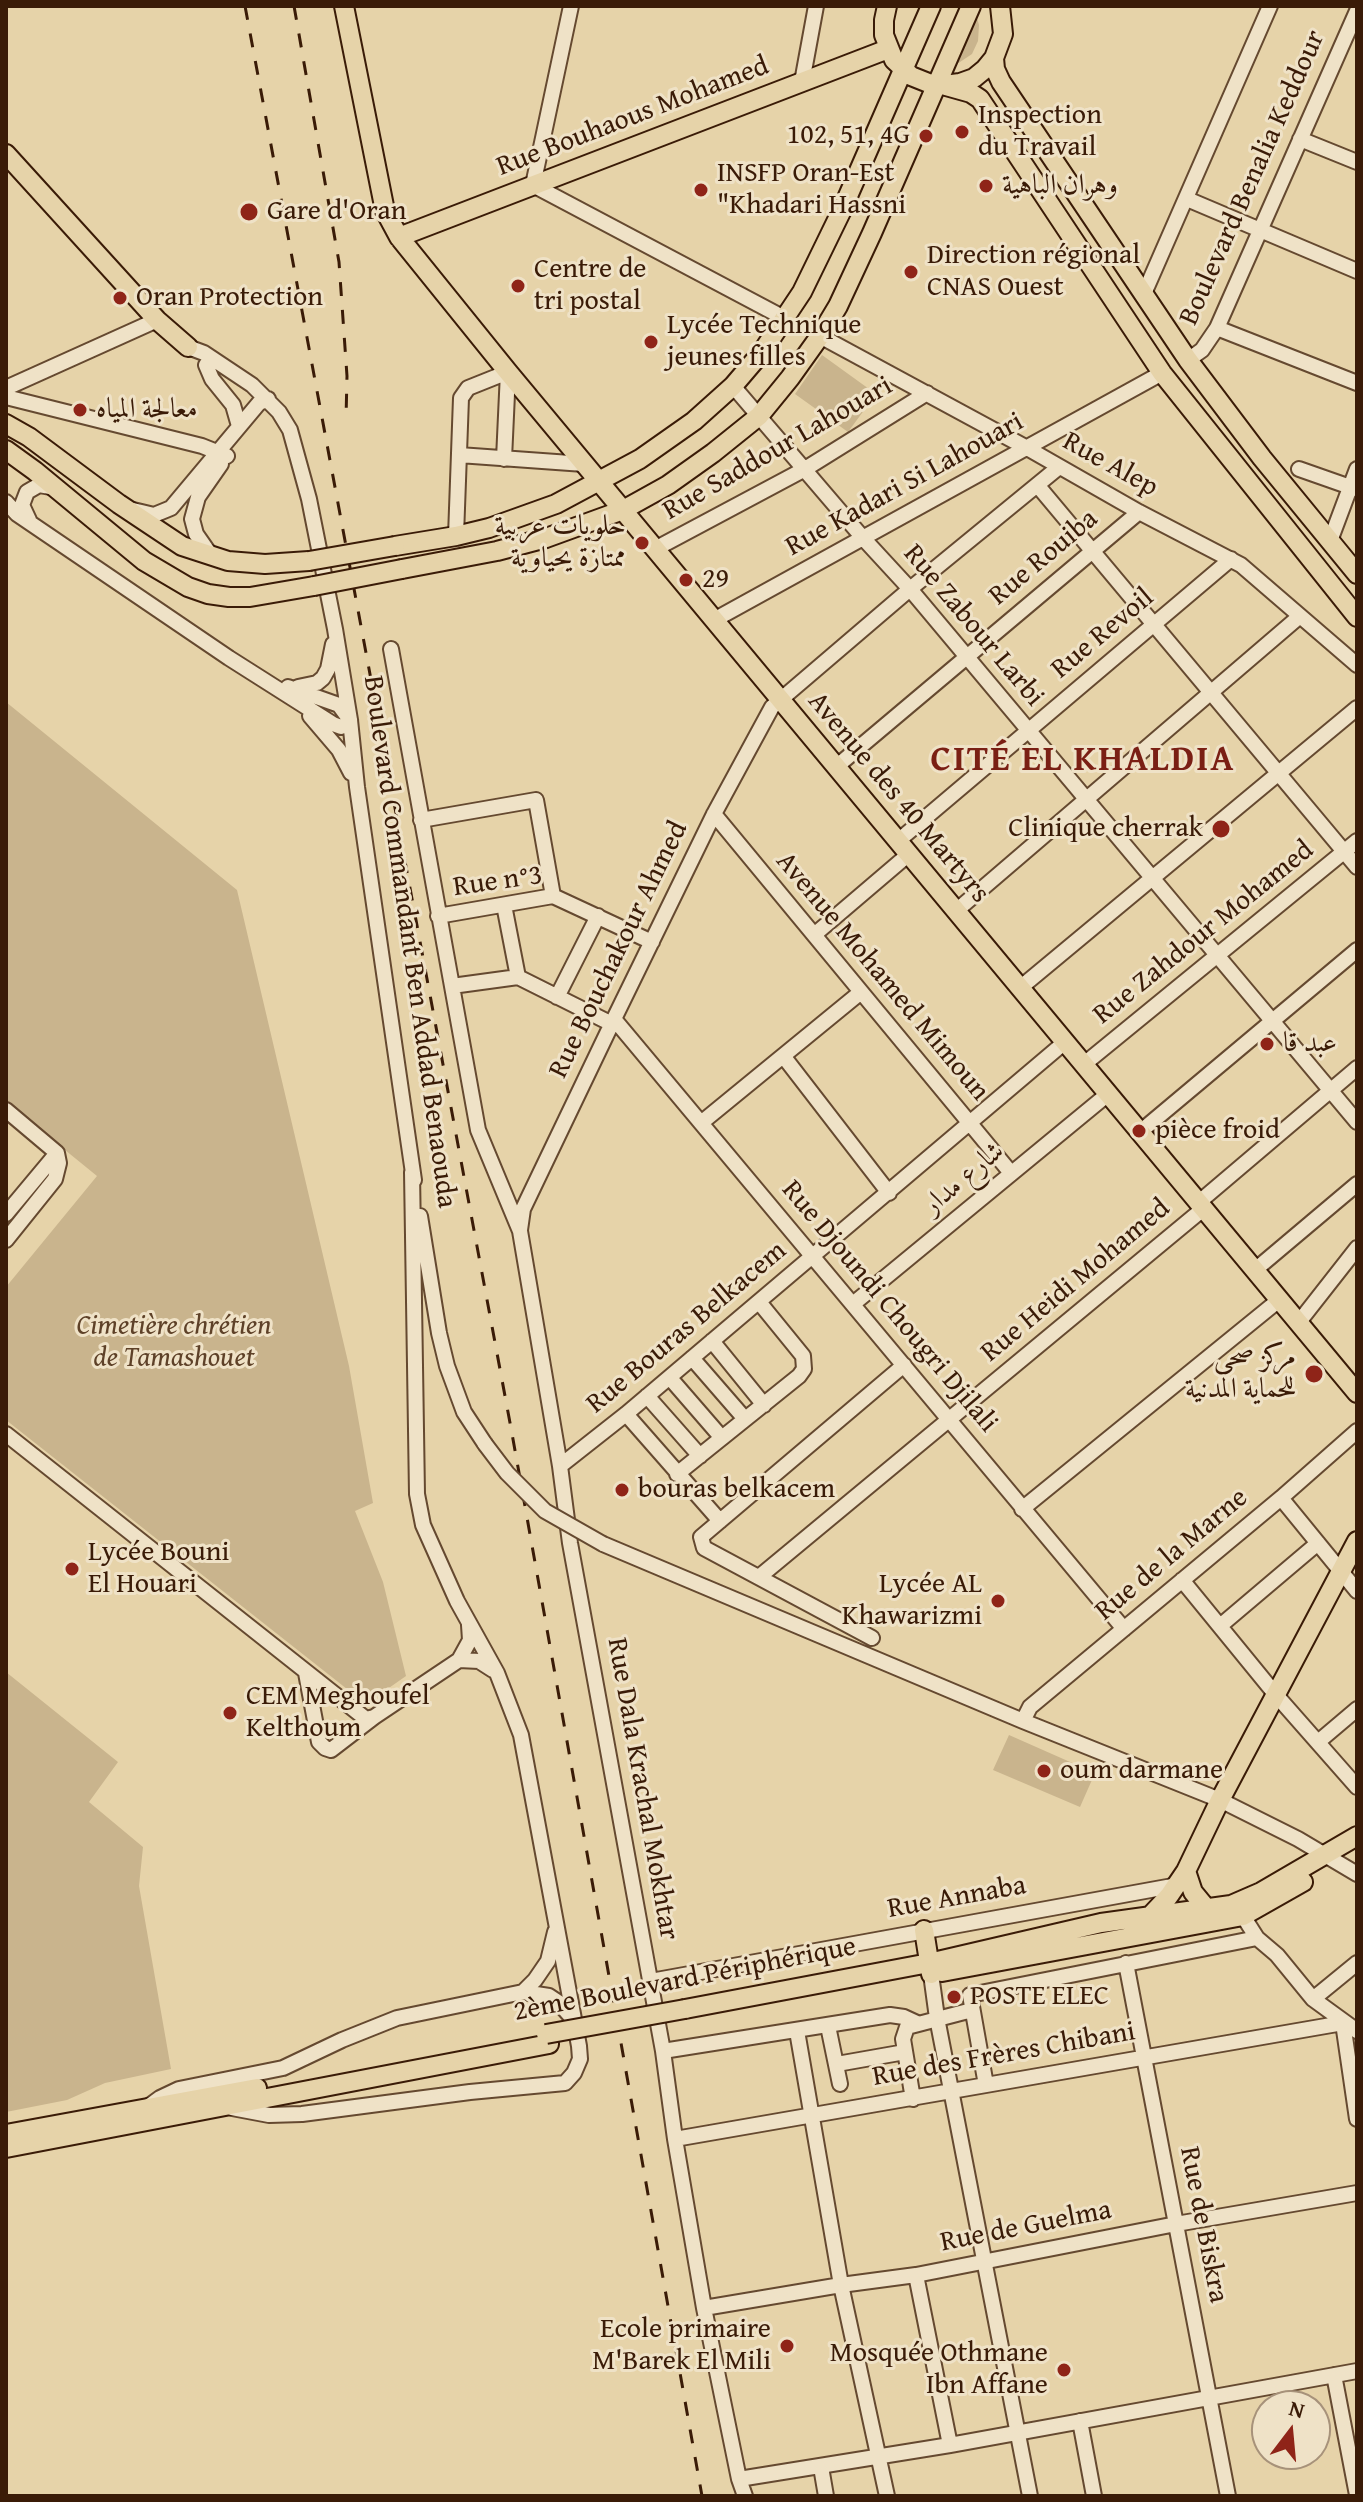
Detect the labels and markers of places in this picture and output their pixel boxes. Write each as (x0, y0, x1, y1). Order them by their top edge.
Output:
place label: Inspection du Travail (978, 99, 1102, 165)
place label: 102, 51, 4G (787, 119, 910, 153)
marker: Inspection du Travail (953, 123, 971, 141)
marker: 102, 51, 4G (917, 127, 935, 145)
place label: INSFP Oran-Est "Khadari Hassni (717, 157, 906, 223)
place label: وهران الباهية (1002, 169, 1118, 203)
marker: وهران الباهية (977, 177, 995, 195)
marker: INSFP Oran-Est "Khadari Hassni (692, 181, 710, 199)
place label: Gare d'Oran (267, 195, 407, 229)
marker: Gare d'Oran (238, 201, 260, 223)
place label: Direction régional CNAS Ouest (927, 239, 1140, 305)
place label: Centre de tri postal (534, 253, 646, 319)
marker: Direction régional CNAS Ouest (902, 263, 920, 281)
marker: Centre de tri postal (509, 277, 527, 295)
place label: Oran Protection (136, 281, 323, 315)
marker: Oran Protection (111, 289, 129, 307)
place label: Lycée Technique jeunes filles (667, 309, 862, 375)
marker: Lycée Technique jeunes filles (642, 333, 660, 351)
place label: معالجة المياه (96, 393, 198, 427)
marker: معالجة المياه (71, 401, 89, 419)
place label: حلويات عربية ممتازة يحياوية (494, 510, 626, 576)
marker: حلويات عربية ممتازة يحياوية (633, 534, 651, 552)
place label: 29 (702, 563, 729, 597)
marker: 29 (677, 571, 695, 589)
place label: Clinique cherrak (1008, 812, 1203, 846)
marker: Clinique cherrak (1210, 818, 1232, 840)
place label: عبد قا (1283, 1027, 1337, 1061)
marker: عبد قا (1258, 1035, 1276, 1053)
place label: pièce froid (1155, 1114, 1280, 1148)
marker: pièce froid (1130, 1122, 1148, 1140)
place label: مركز صحي للحماية المدنية (1185, 1341, 1296, 1407)
marker: مركز صحي للحماية المدنية (1303, 1363, 1325, 1385)
place label: bouras belkacem (638, 1473, 835, 1507)
marker: bouras belkacem (613, 1481, 631, 1499)
place label: Lycée Bouni El Houari (88, 1536, 229, 1602)
marker: Lycée Bouni El Houari (63, 1560, 81, 1578)
place label: Lycée AL Khawarizmi (842, 1568, 982, 1634)
marker: Lycée AL Khawarizmi (989, 1592, 1007, 1610)
place label: CEM Meghoufel Kelthoum (246, 1680, 430, 1746)
marker: CEM Meghoufel Kelthoum (221, 1704, 239, 1722)
place label: oum darmane (1060, 1754, 1223, 1788)
marker: oum darmane (1035, 1762, 1053, 1780)
place label: POSTE ELEC (970, 1980, 1109, 2014)
marker: POSTE ELEC (945, 1988, 963, 2006)
place label: Ecole primaire M'Barek El Mili (592, 2313, 771, 2379)
marker: Ecole primaire M'Barek El Mili (778, 2337, 796, 2355)
place label: Mosquée Othmane Ibn Affane (830, 2337, 1048, 2403)
marker: Mosquée Othmane Ibn Affane (1055, 2361, 1073, 2379)

